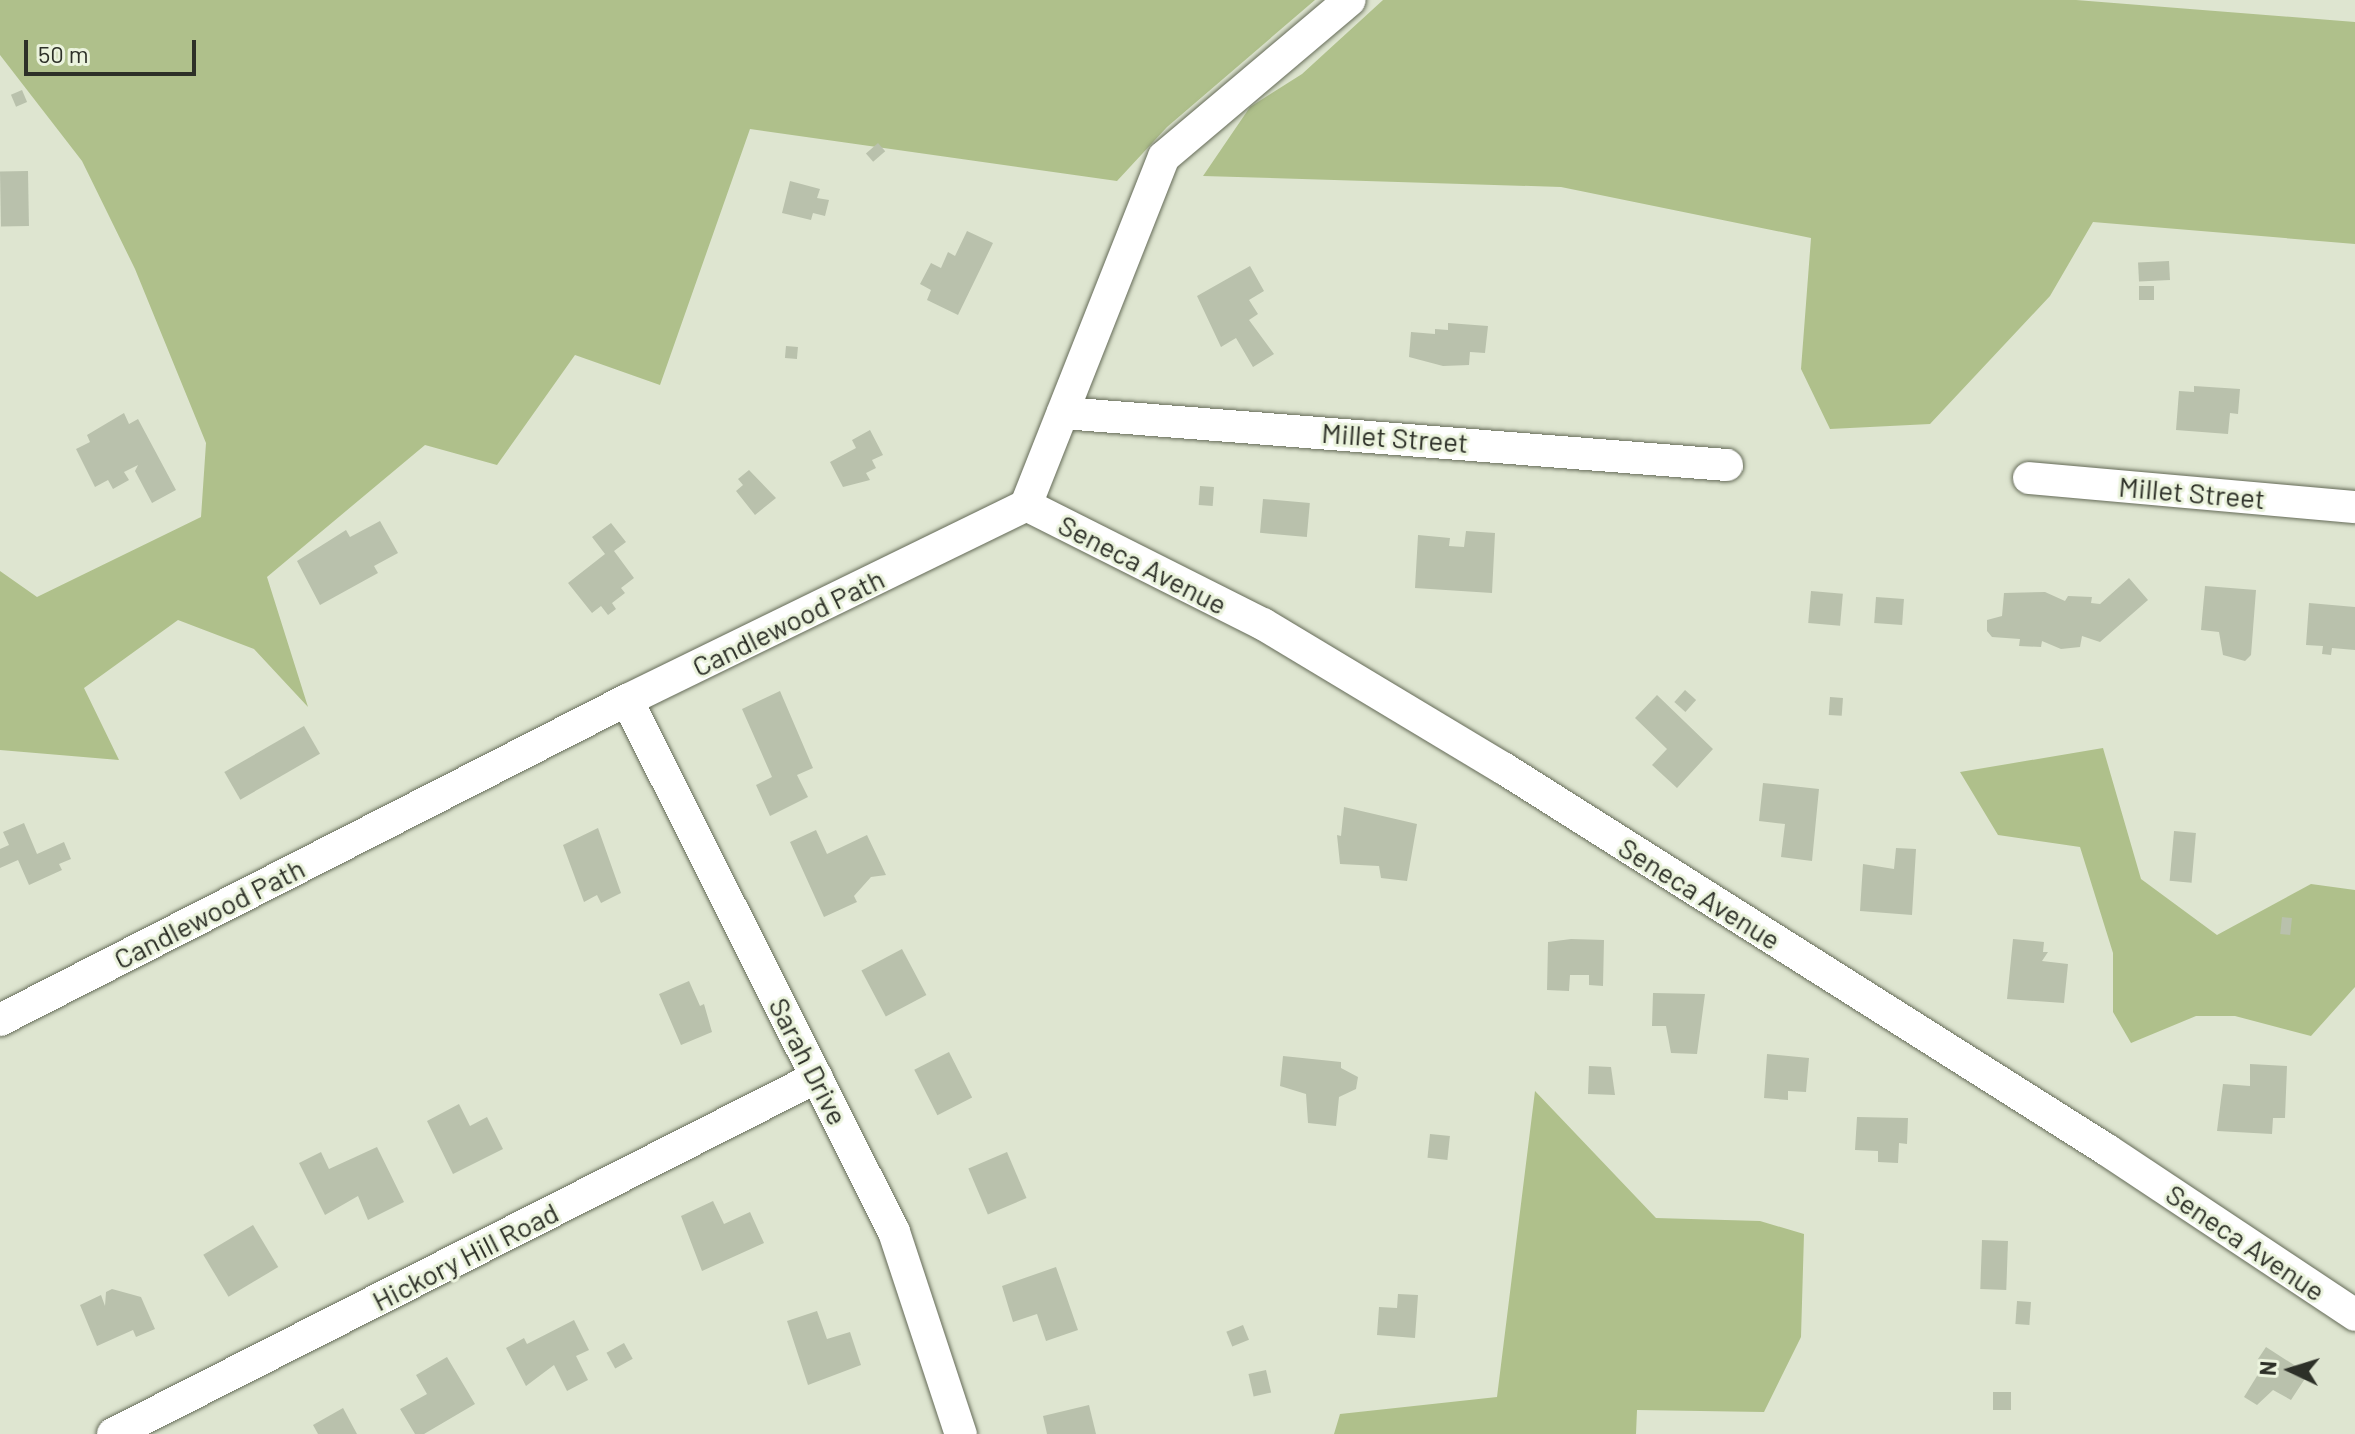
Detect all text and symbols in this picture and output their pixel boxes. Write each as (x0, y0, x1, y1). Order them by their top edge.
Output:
scale bar (28, 24, 200, 74)
text: 50 m (38, 39, 89, 68)
street label: Millet Street (1321, 415, 1469, 459)
street label: Millet Street (2117, 469, 2267, 515)
street label: Seneca Avenue (1053, 507, 1233, 621)
street label: Candlewood Path (687, 561, 889, 683)
street label: Seneca Avenue (1613, 830, 1787, 956)
street label: Candlewood Path (108, 851, 310, 975)
street label: Sarah Drive (763, 992, 855, 1130)
street label: Seneca Avenue (2160, 1176, 2332, 1308)
street label: Hickory Hill Road (366, 1195, 564, 1317)
north arrow (2251, 1330, 2331, 1410)
text: N (2254, 1360, 2281, 1377)

